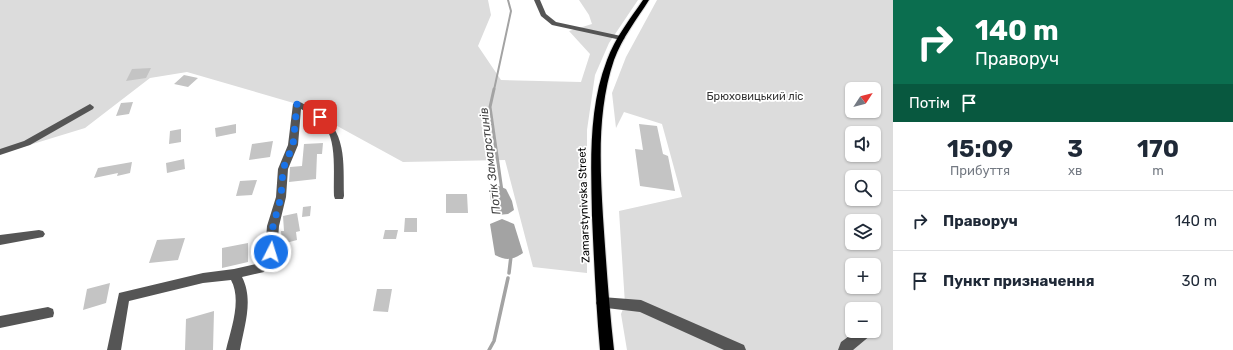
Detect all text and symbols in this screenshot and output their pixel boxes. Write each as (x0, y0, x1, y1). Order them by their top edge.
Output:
text: 140 m (975, 14, 1059, 47)
icon: right (909, 16, 961, 68)
text: Праворуч (975, 48, 1059, 70)
north arrow (845, 82, 881, 118)
map controls (845, 82, 881, 338)
park label: Брюховицький ліс (707, 90, 803, 103)
icon: arrive (958, 92, 980, 114)
text: Потім (909, 94, 950, 112)
pin (303, 100, 337, 134)
icon: arrive (309, 106, 331, 128)
water label: Потік Замарстинів (476, 107, 504, 215)
button: sound (845, 126, 881, 162)
text: 15:09 (947, 135, 1013, 163)
text: 3 (1067, 135, 1083, 163)
text: 170 (1137, 135, 1179, 163)
street label: Zamarstynivska Street (575, 146, 593, 263)
text: Прибуття (950, 163, 1010, 178)
text: хв (1068, 163, 1082, 178)
text: m (1152, 163, 1164, 178)
button: search (845, 170, 881, 206)
icon: right (909, 210, 931, 232)
text: Праворуч (943, 212, 1018, 230)
text: 140 m (1175, 212, 1217, 230)
button: layers (845, 214, 881, 250)
position arrow (250, 231, 292, 273)
button: + (845, 258, 881, 294)
icon: arrive (909, 270, 931, 292)
text: Пункт призначення (943, 272, 1095, 290)
text: 30 m (1181, 272, 1217, 290)
button: − (845, 302, 881, 338)

